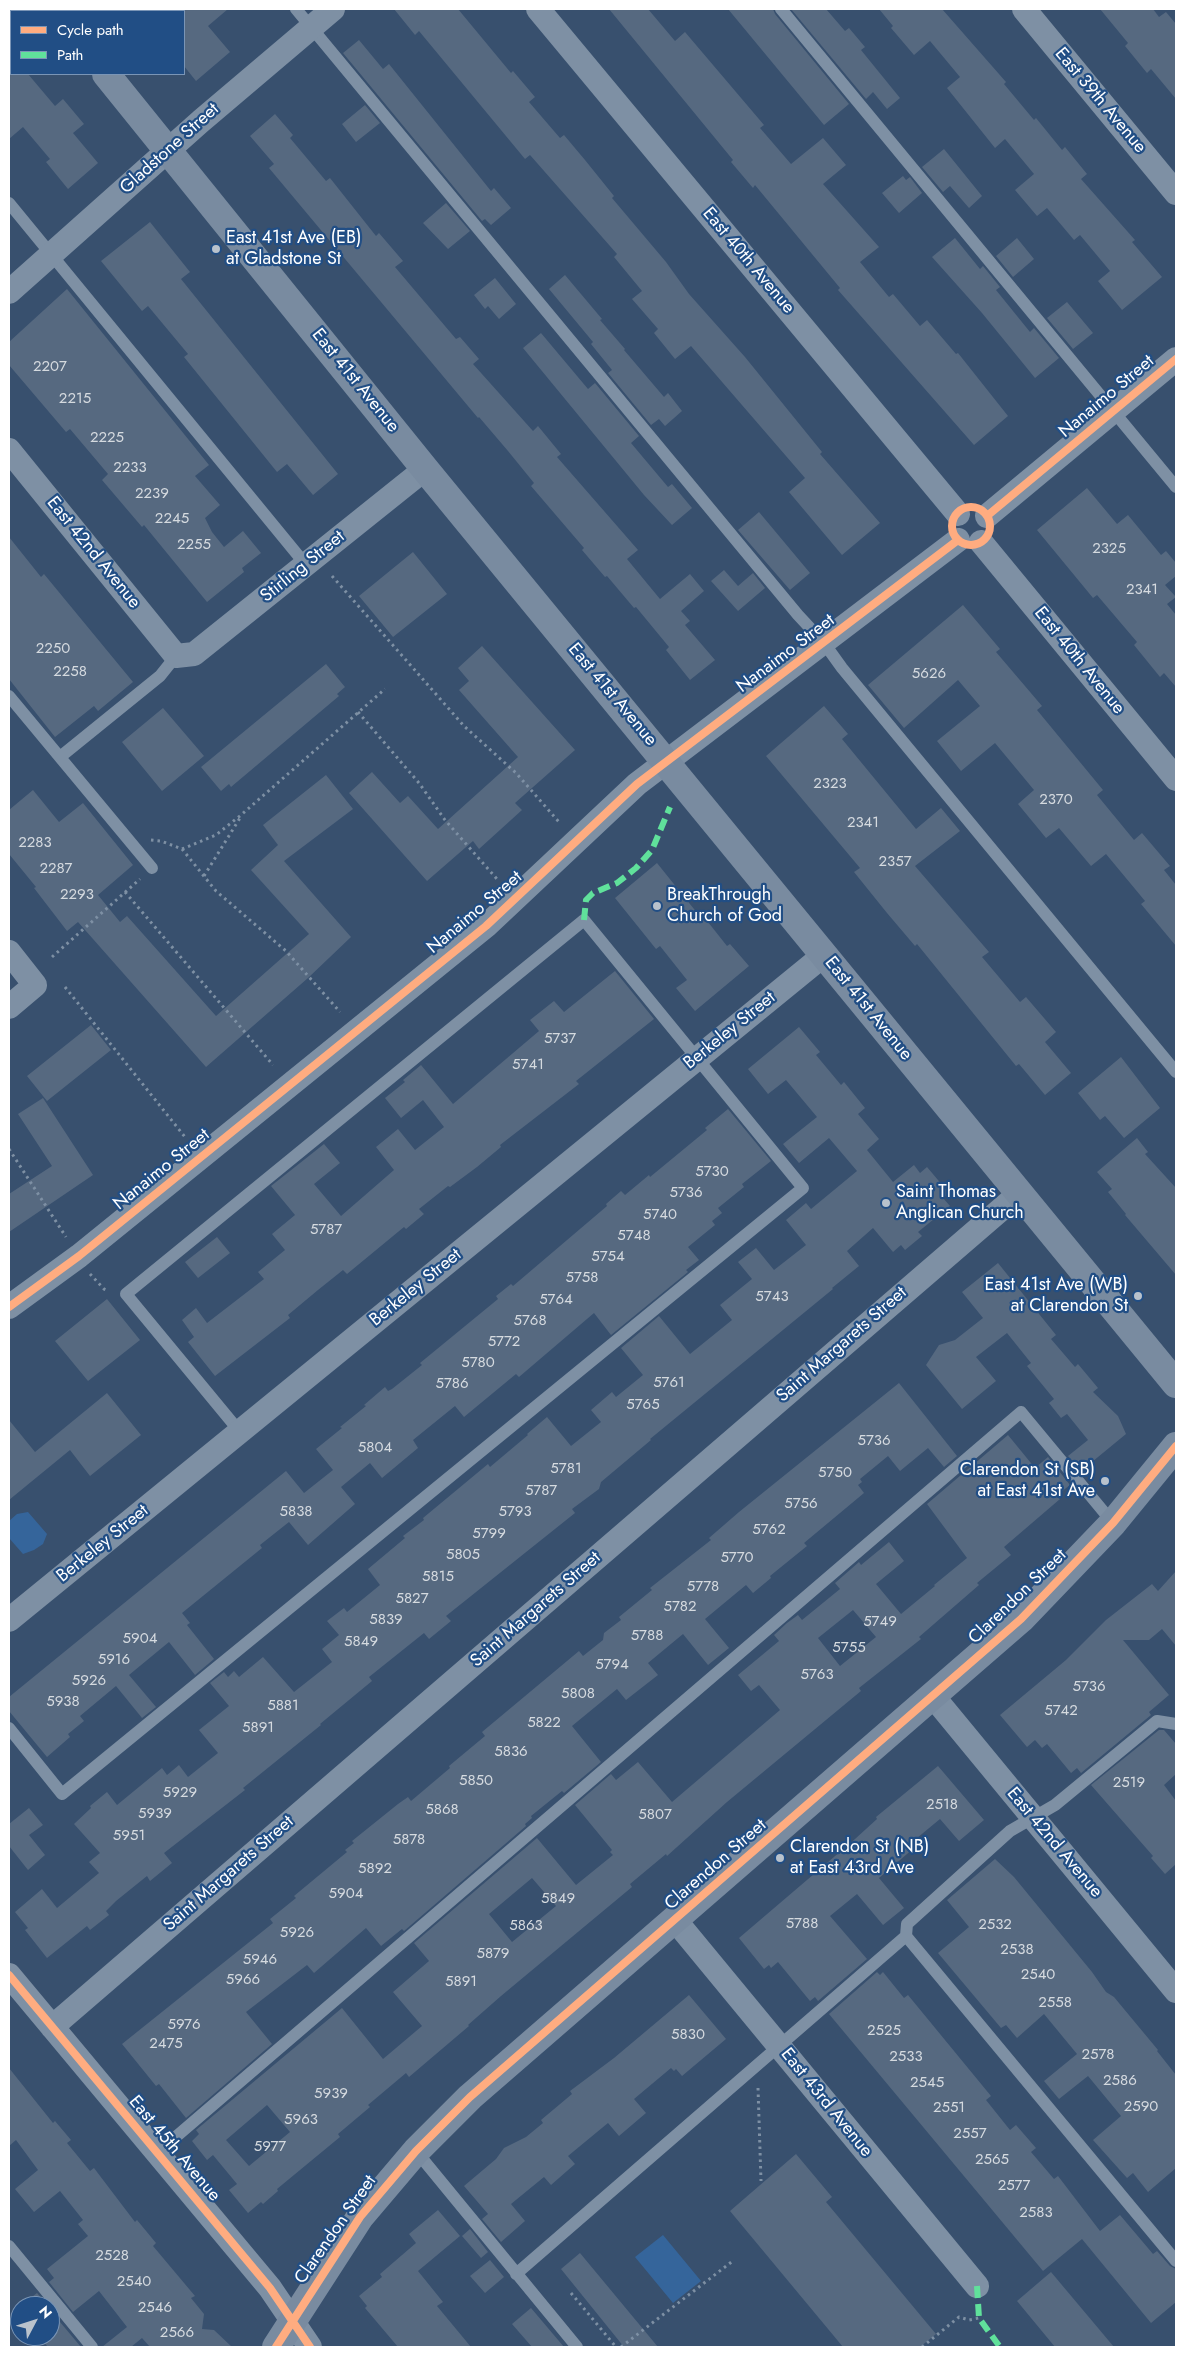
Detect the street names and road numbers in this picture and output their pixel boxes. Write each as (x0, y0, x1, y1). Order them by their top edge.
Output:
street label: East 39th Avenue (1050, 44, 1150, 158)
street label: Gladstone Street (116, 99, 224, 199)
street label: East 40th Avenue (697, 203, 799, 319)
street label: East 41st Avenue (307, 325, 403, 437)
street label: Nanaimo Street (1055, 351, 1159, 443)
street label: East 42nd Avenue (41, 493, 145, 613)
street label: Stirling Street (257, 527, 349, 607)
street label: East 40th Avenue (1029, 603, 1129, 719)
street label: Nanaimo Street (733, 610, 839, 698)
street label: East 41st Avenue (563, 639, 661, 751)
street label: Nanaimo Street (423, 867, 527, 959)
street label: East 41st Avenue (820, 953, 916, 1065)
street label: Berkeley Street (680, 987, 780, 1075)
street label: Nanaimo Street (110, 1125, 214, 1215)
street label: Berkeley Street (366, 1244, 466, 1332)
street label: Saint Margarets Street (772, 1283, 912, 1407)
street label: Berkeley Street (53, 1500, 153, 1588)
street label: Clarendon Street (965, 1545, 1071, 1649)
street label: Saint Margarets Street (466, 1548, 606, 1672)
street label: East 42nd Avenue (1002, 1783, 1106, 1903)
street label: Saint Margarets Street (159, 1812, 299, 1936)
street label: Clarendon Street (661, 1815, 771, 1915)
street label: East 43rd Avenue (776, 2044, 876, 2162)
street label: East 45th Avenue (123, 2092, 225, 2206)
street label: Clarendon Street (291, 2172, 381, 2288)

